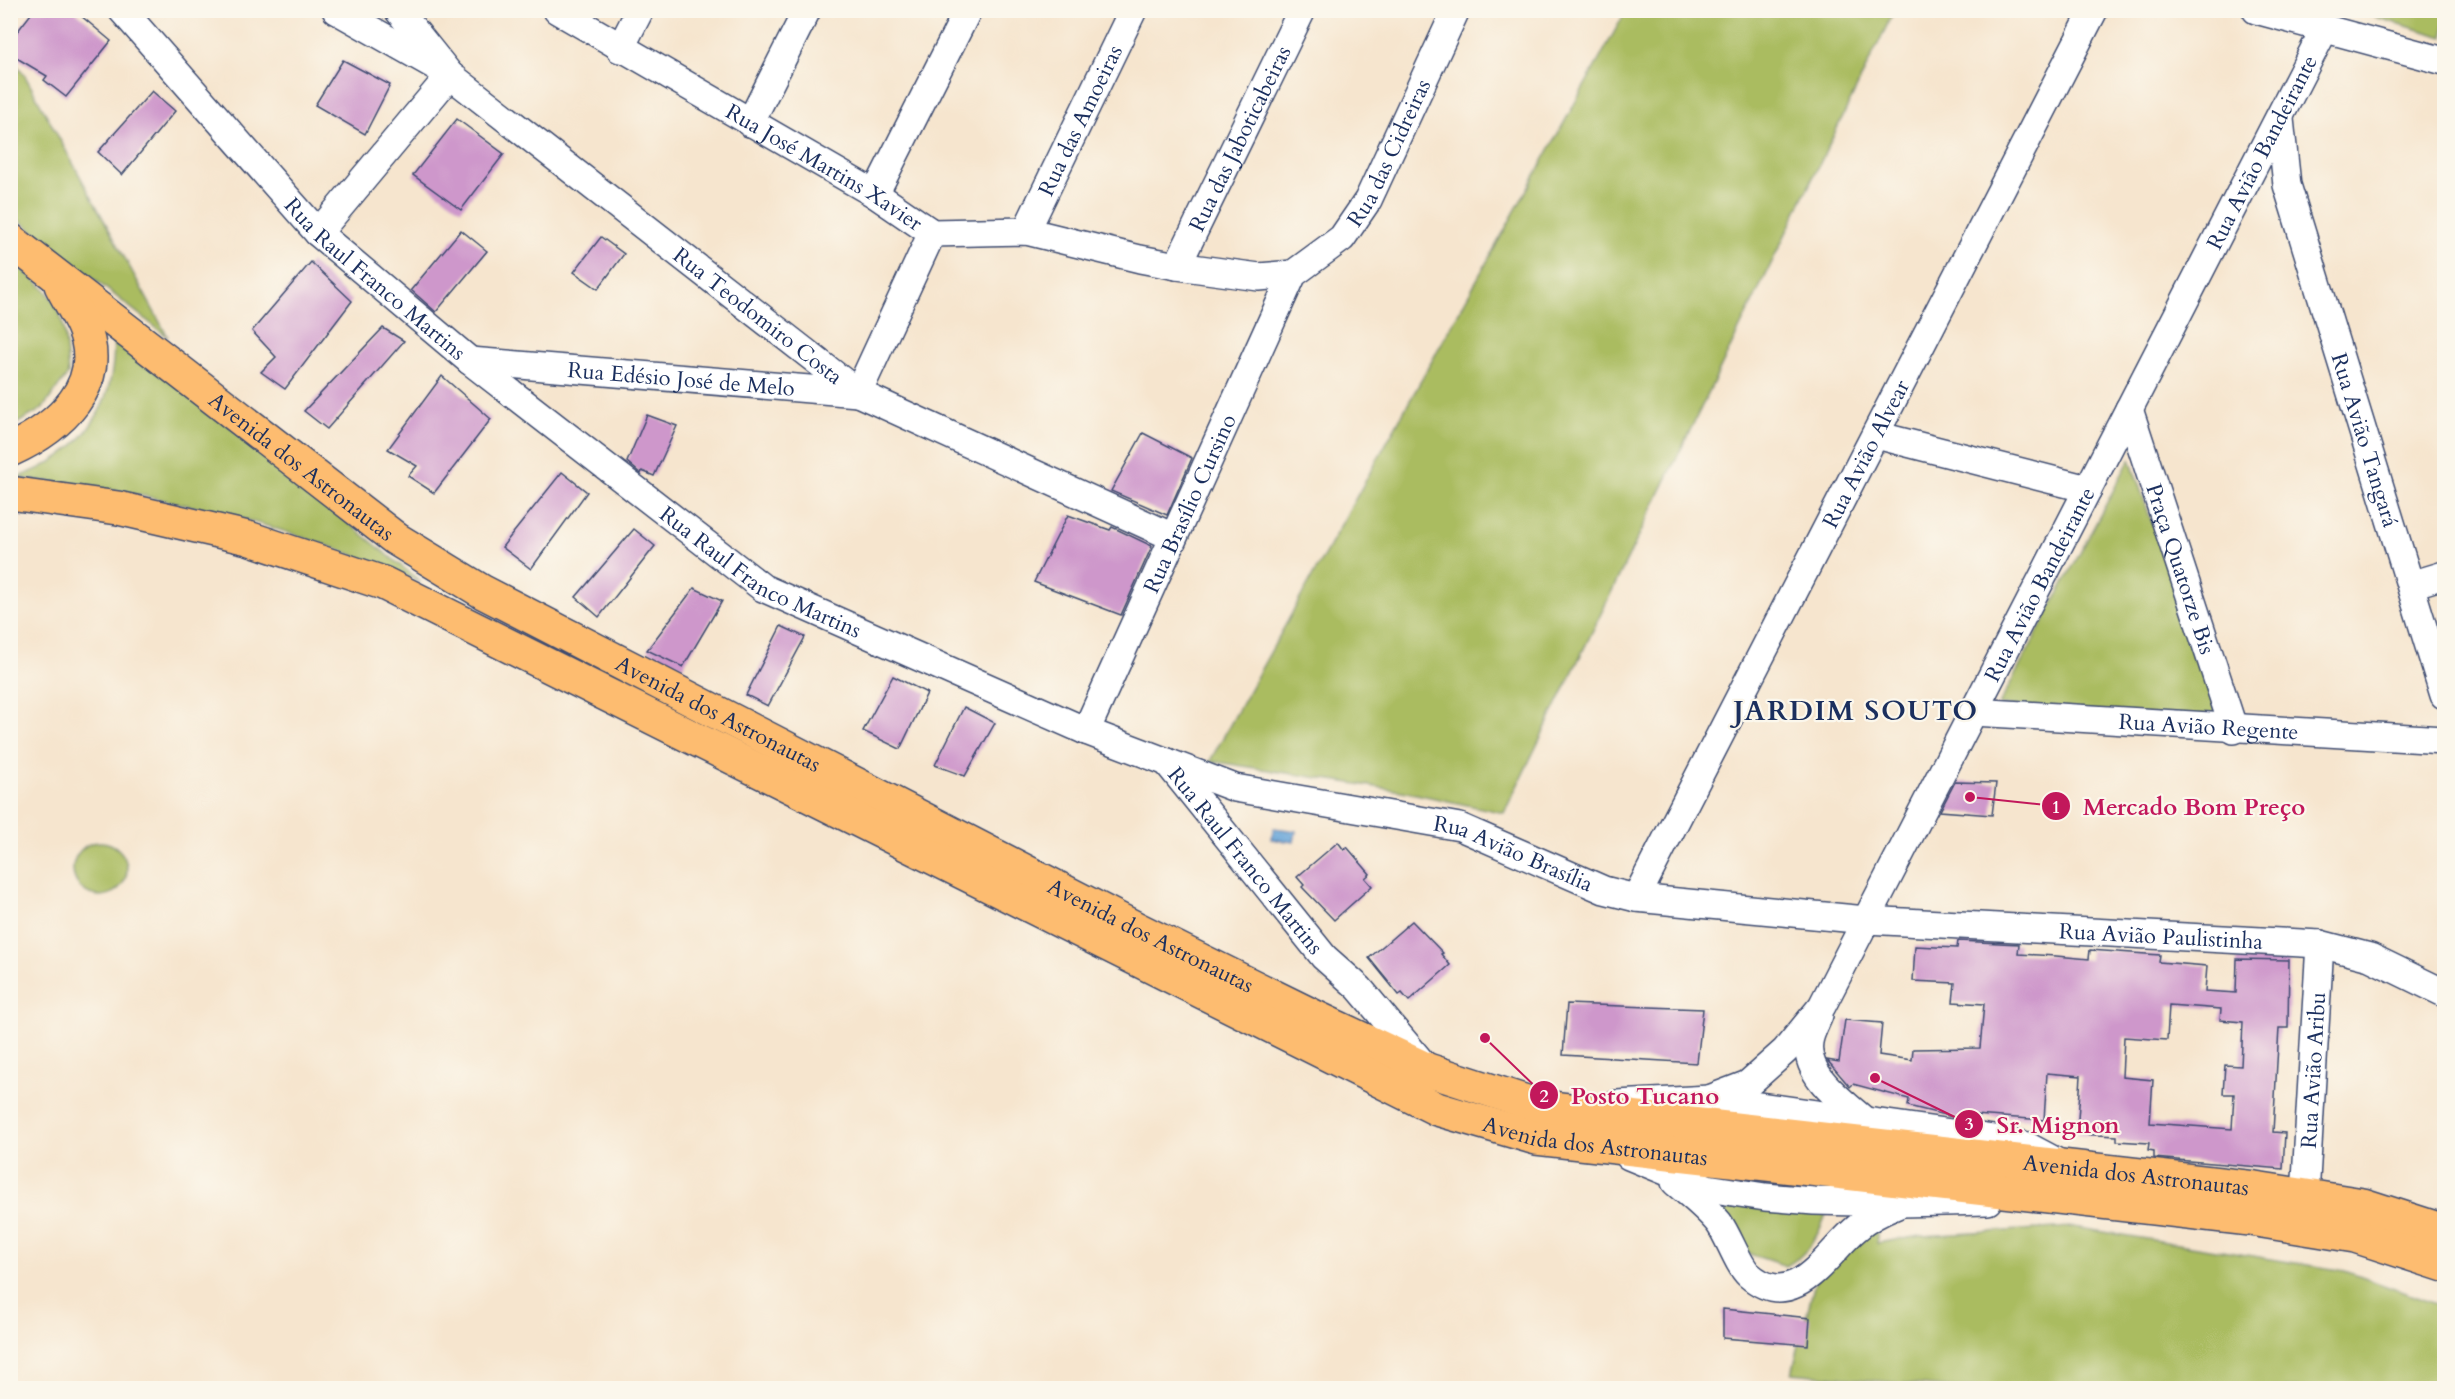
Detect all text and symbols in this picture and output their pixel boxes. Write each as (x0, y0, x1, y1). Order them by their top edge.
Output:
street label: Rua das Amoeiras (1031, 40, 1130, 201)
street label: Rua das Jaboticabeiras (1182, 41, 1298, 237)
street label: Rua Avião Bandeirante (2200, 50, 2325, 255)
street label: Rua das Cidreiras (1340, 74, 1438, 233)
street label: Rua José Martins Xavier (720, 97, 929, 239)
street label: Rua Raul Franco Martins (277, 191, 472, 367)
street label: Rua Teodomiro Costa (666, 240, 849, 392)
street label: Rua Avião Tangará (2324, 349, 2406, 531)
street label: Rua Edésio José de Melo (566, 355, 796, 404)
street label: Rua Avião Alvear (1815, 374, 1917, 533)
street label: Avenida dos Astronautas (202, 385, 400, 548)
street label: Rua Brasílio Cursino (1137, 409, 1244, 598)
street label: Praça Quatorze Bis (2138, 480, 2222, 658)
street label: Rua Avião Bandeirante (1977, 482, 2102, 687)
street label: Rua Raul Franco Martins (653, 499, 866, 646)
street label: Avenida dos Astronautas (610, 649, 826, 780)
district label: JARDIM SOUTO (1729, 692, 1979, 730)
street label: Rua Avião Regente (2118, 707, 2299, 747)
street label: Rua Raul Franco Martins (1161, 761, 1330, 961)
callout: Mercado Bom Preço (2041, 785, 2317, 827)
text: Mercado Bom Preço (2083, 791, 2305, 824)
text: 1 (2051, 795, 2061, 820)
street label: Rua Avião Brasília (1431, 809, 1598, 900)
street label: Avenida dos Astronautas (1042, 871, 1259, 1000)
street label: Rua Avião Paulistinha (2058, 916, 2264, 957)
street label: Rua Avião Aribu (2294, 991, 2333, 1149)
callout: Posto Tucano (1529, 1074, 1731, 1116)
text: Posto Tucano (1571, 1080, 1719, 1113)
text: 2 (1539, 1084, 1549, 1109)
callout: Sr. Mignon (1954, 1103, 2131, 1145)
street label: Avenida dos Astronautas (1479, 1109, 1709, 1173)
text: Sr. Mignon (1996, 1109, 2120, 1142)
text: 3 (1964, 1112, 1974, 1137)
street label: Avenida dos Astronautas (2021, 1148, 2251, 1203)

